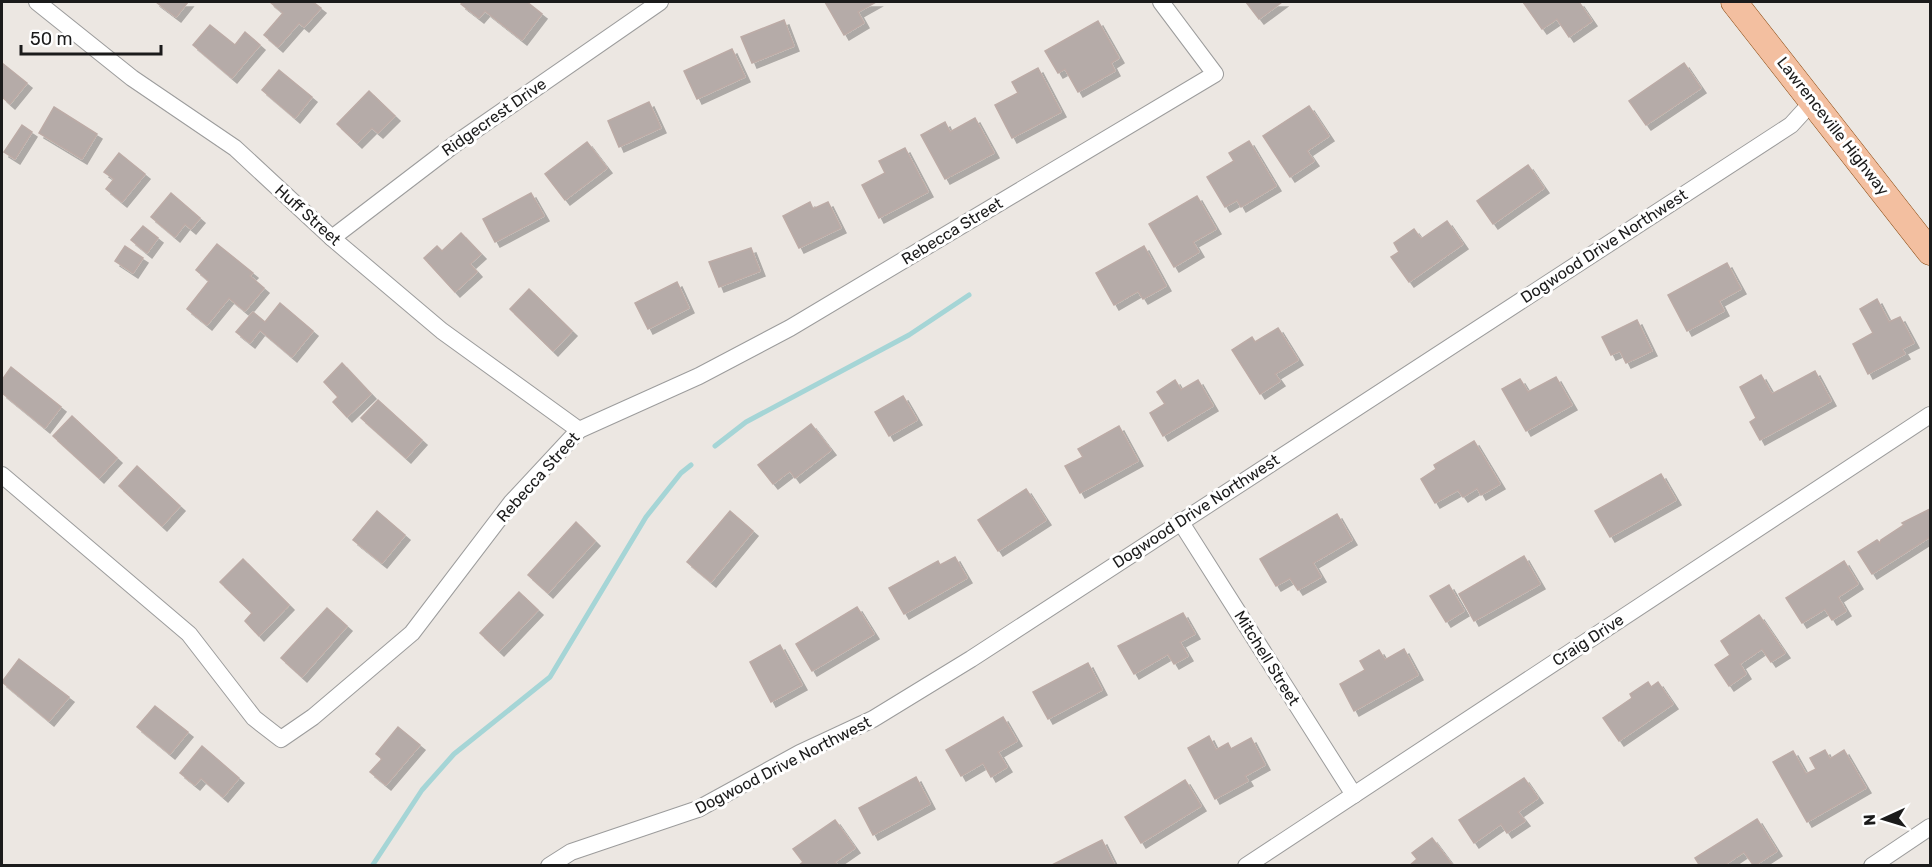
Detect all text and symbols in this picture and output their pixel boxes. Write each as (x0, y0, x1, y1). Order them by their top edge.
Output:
scale bar (21, 18, 160, 56)
text: 50 m (30, 28, 73, 50)
street label: Lawrenceville Highway (1773, 53, 1893, 199)
street label: Ridgecrest Drive (438, 74, 550, 160)
street label: Huff Street (271, 181, 345, 249)
street label: Dogwood Drive Northwest (1517, 185, 1691, 307)
street label: Rebecca Street (898, 193, 1006, 269)
street label: Rebecca Street (493, 428, 583, 526)
street label: Dogwood Drive Northwest (1109, 450, 1283, 572)
street label: Mitchell Street (1230, 607, 1304, 709)
street label: Craig Drive (1549, 610, 1627, 670)
street label: Dogwood Drive Northwest (692, 712, 874, 818)
north arrow (1854, 789, 1914, 849)
text: N (1860, 814, 1879, 826)

